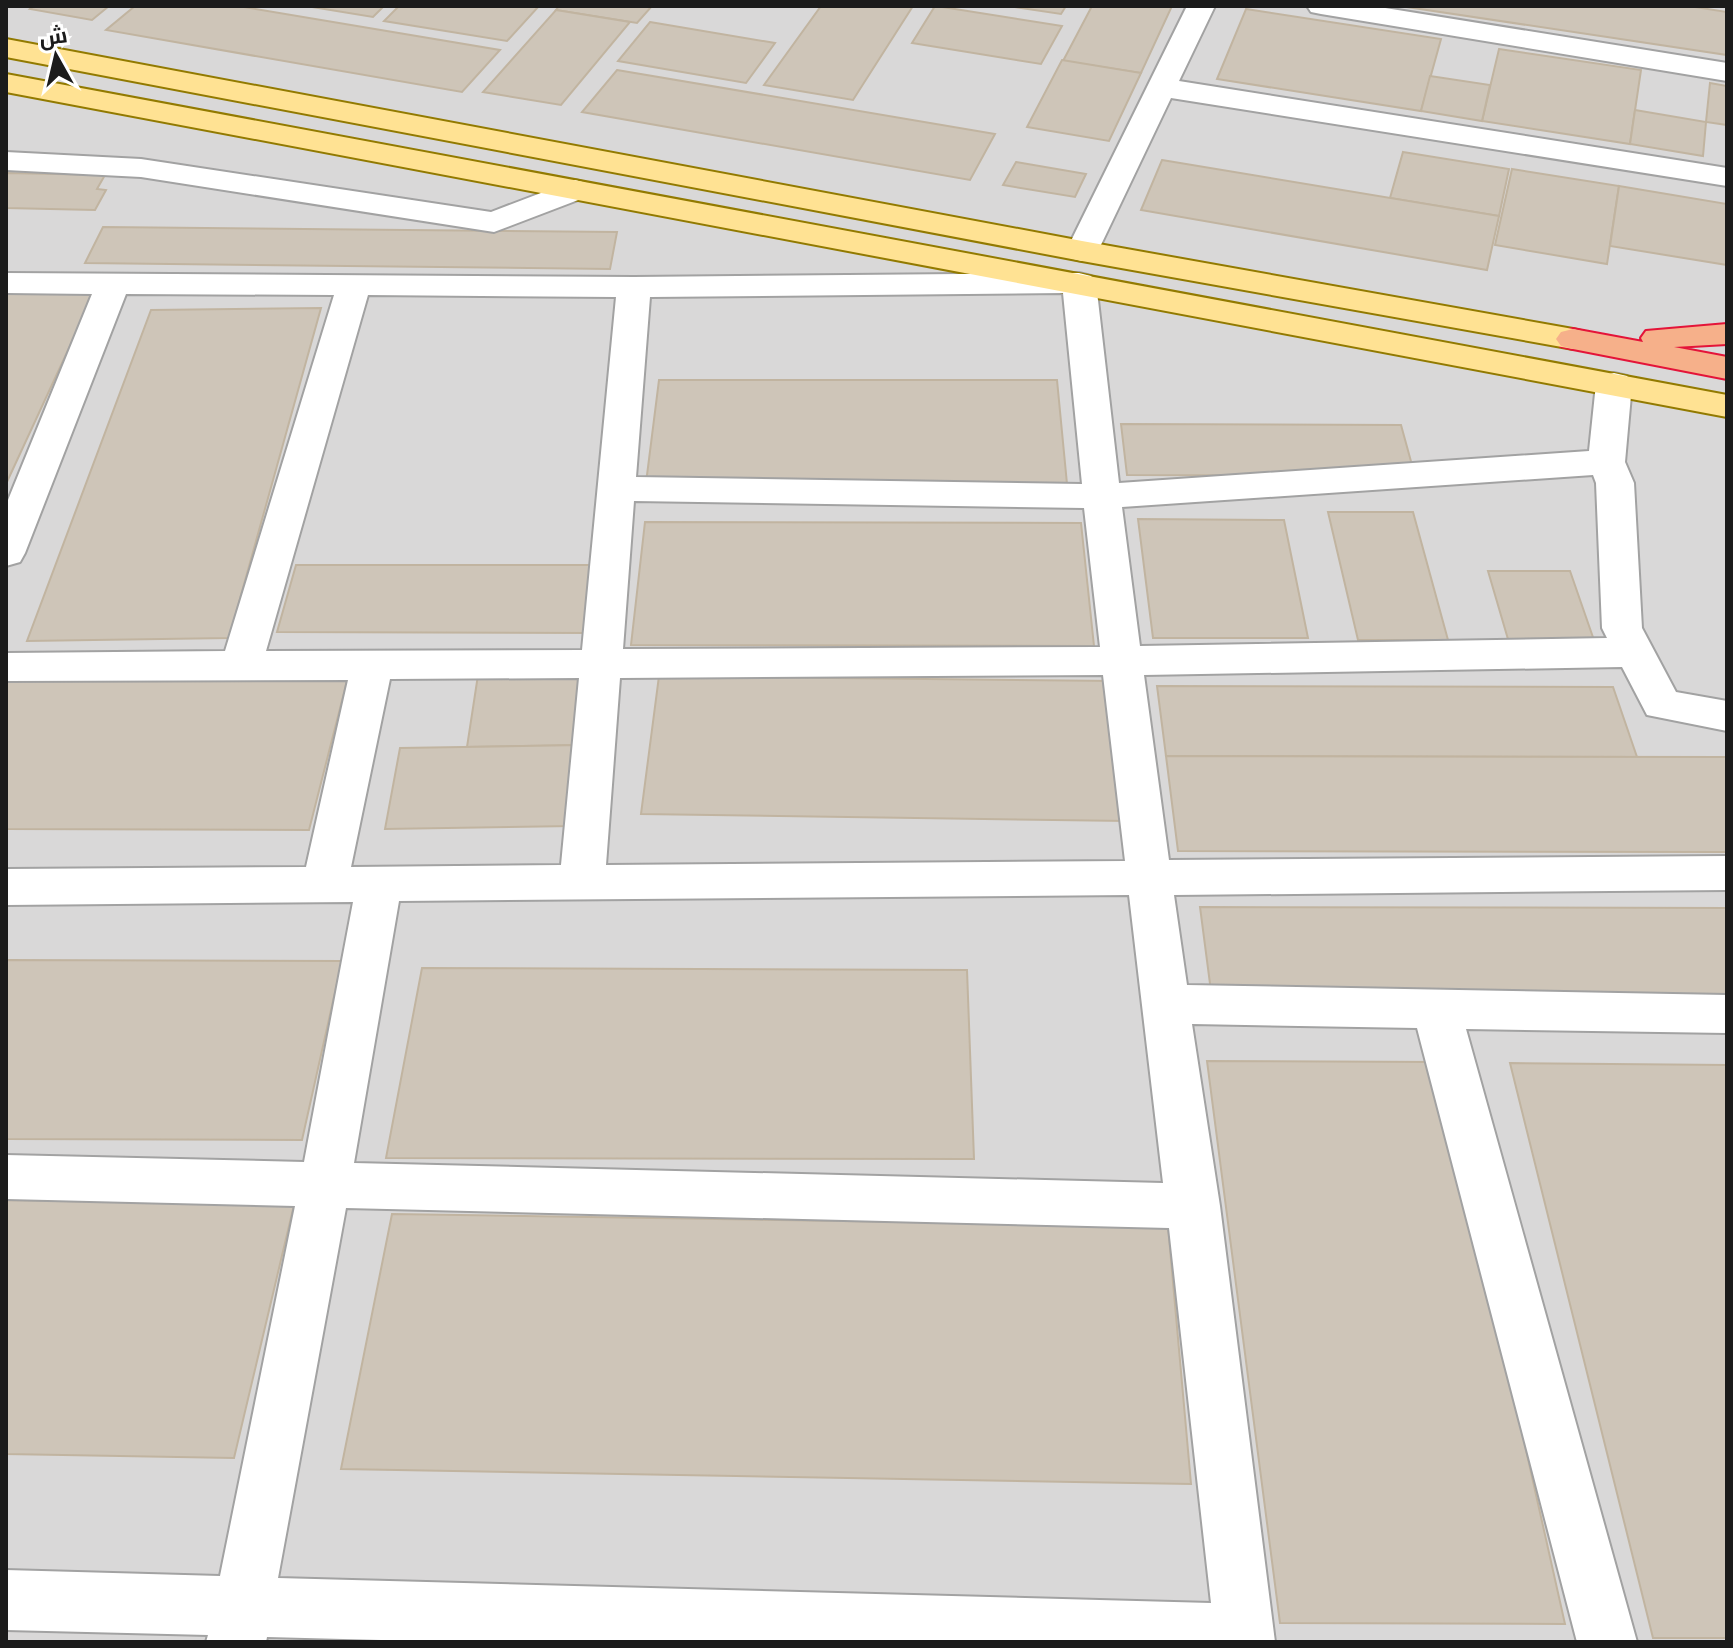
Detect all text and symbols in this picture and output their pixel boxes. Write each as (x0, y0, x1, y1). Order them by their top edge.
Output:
north arrow (16, 16, 96, 96)
text: ش (37, 21, 69, 52)

